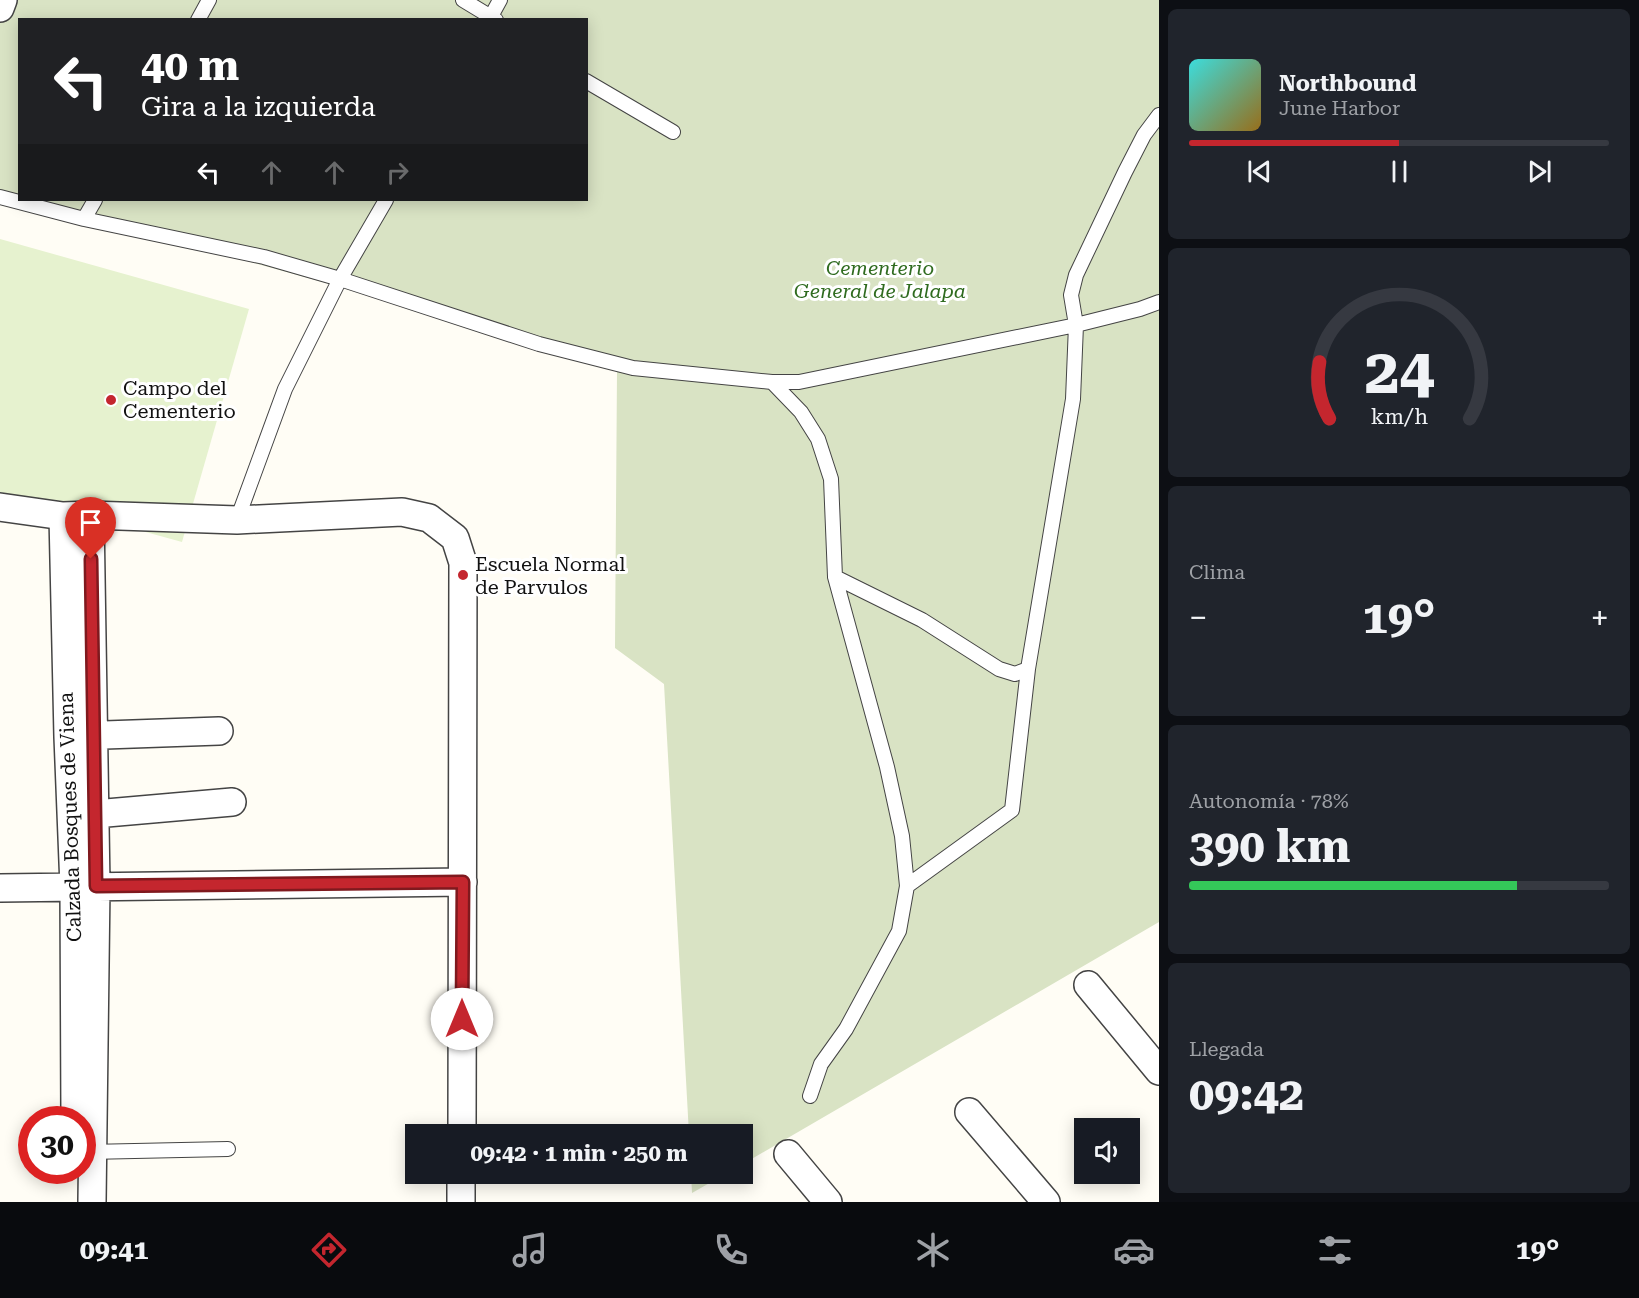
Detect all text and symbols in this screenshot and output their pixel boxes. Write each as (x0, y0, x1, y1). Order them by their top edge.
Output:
text: 40 m (141, 41, 239, 90)
icon: left (42, 42, 120, 120)
text: Northbound (1279, 71, 1417, 96)
text: Gira a la izquierda (141, 91, 376, 123)
text: June Harbor (1279, 96, 1400, 120)
icon: previous (1243, 155, 1276, 188)
icon: pause (1383, 155, 1416, 188)
icon: next (1523, 155, 1556, 188)
icon: left (192, 156, 225, 189)
icon: ahead (255, 156, 288, 189)
icon: ahead (318, 156, 351, 189)
icon: right (381, 156, 414, 189)
park label: Cementerio General de Jalapa (794, 256, 966, 303)
text: 24 (1364, 336, 1434, 409)
place label: Campo del Cementerio (123, 376, 236, 423)
marker: Campo del Cementerio (104, 393, 118, 407)
text: km/h (1370, 405, 1428, 430)
pin (65, 497, 116, 559)
icon: arrive (74, 506, 107, 539)
place label: Escuela Normal de Parvulos (475, 552, 626, 599)
text: Clima (1189, 560, 1245, 584)
marker: Escuela Normal de Parvulos (456, 568, 470, 582)
text: 19° (1363, 591, 1435, 644)
text: − (1189, 598, 1207, 637)
text: + (1591, 598, 1609, 637)
street label: Calzada Bosques de Viena (54, 692, 86, 942)
text: Autonomía · 78% (1189, 789, 1349, 813)
text: 390 km (1189, 820, 1350, 873)
position arrow (430, 987, 494, 1051)
text: Llegada (1189, 1037, 1264, 1061)
text: 09:42 (1189, 1068, 1304, 1121)
speed limit sign: 30 (18, 1106, 96, 1184)
map controls (1074, 1118, 1140, 1184)
button: sound (1074, 1118, 1140, 1184)
text: 09:42 · 1 min · 250 m (470, 1141, 688, 1166)
icon: directions (308, 1229, 350, 1271)
icon: music (509, 1229, 551, 1271)
icon: phone (710, 1229, 752, 1271)
icon: climate (912, 1229, 954, 1271)
icon: car (1113, 1229, 1155, 1271)
icon: filters (1314, 1229, 1356, 1271)
text: 09:41 (80, 1234, 149, 1266)
text: 19° (1516, 1234, 1559, 1266)

